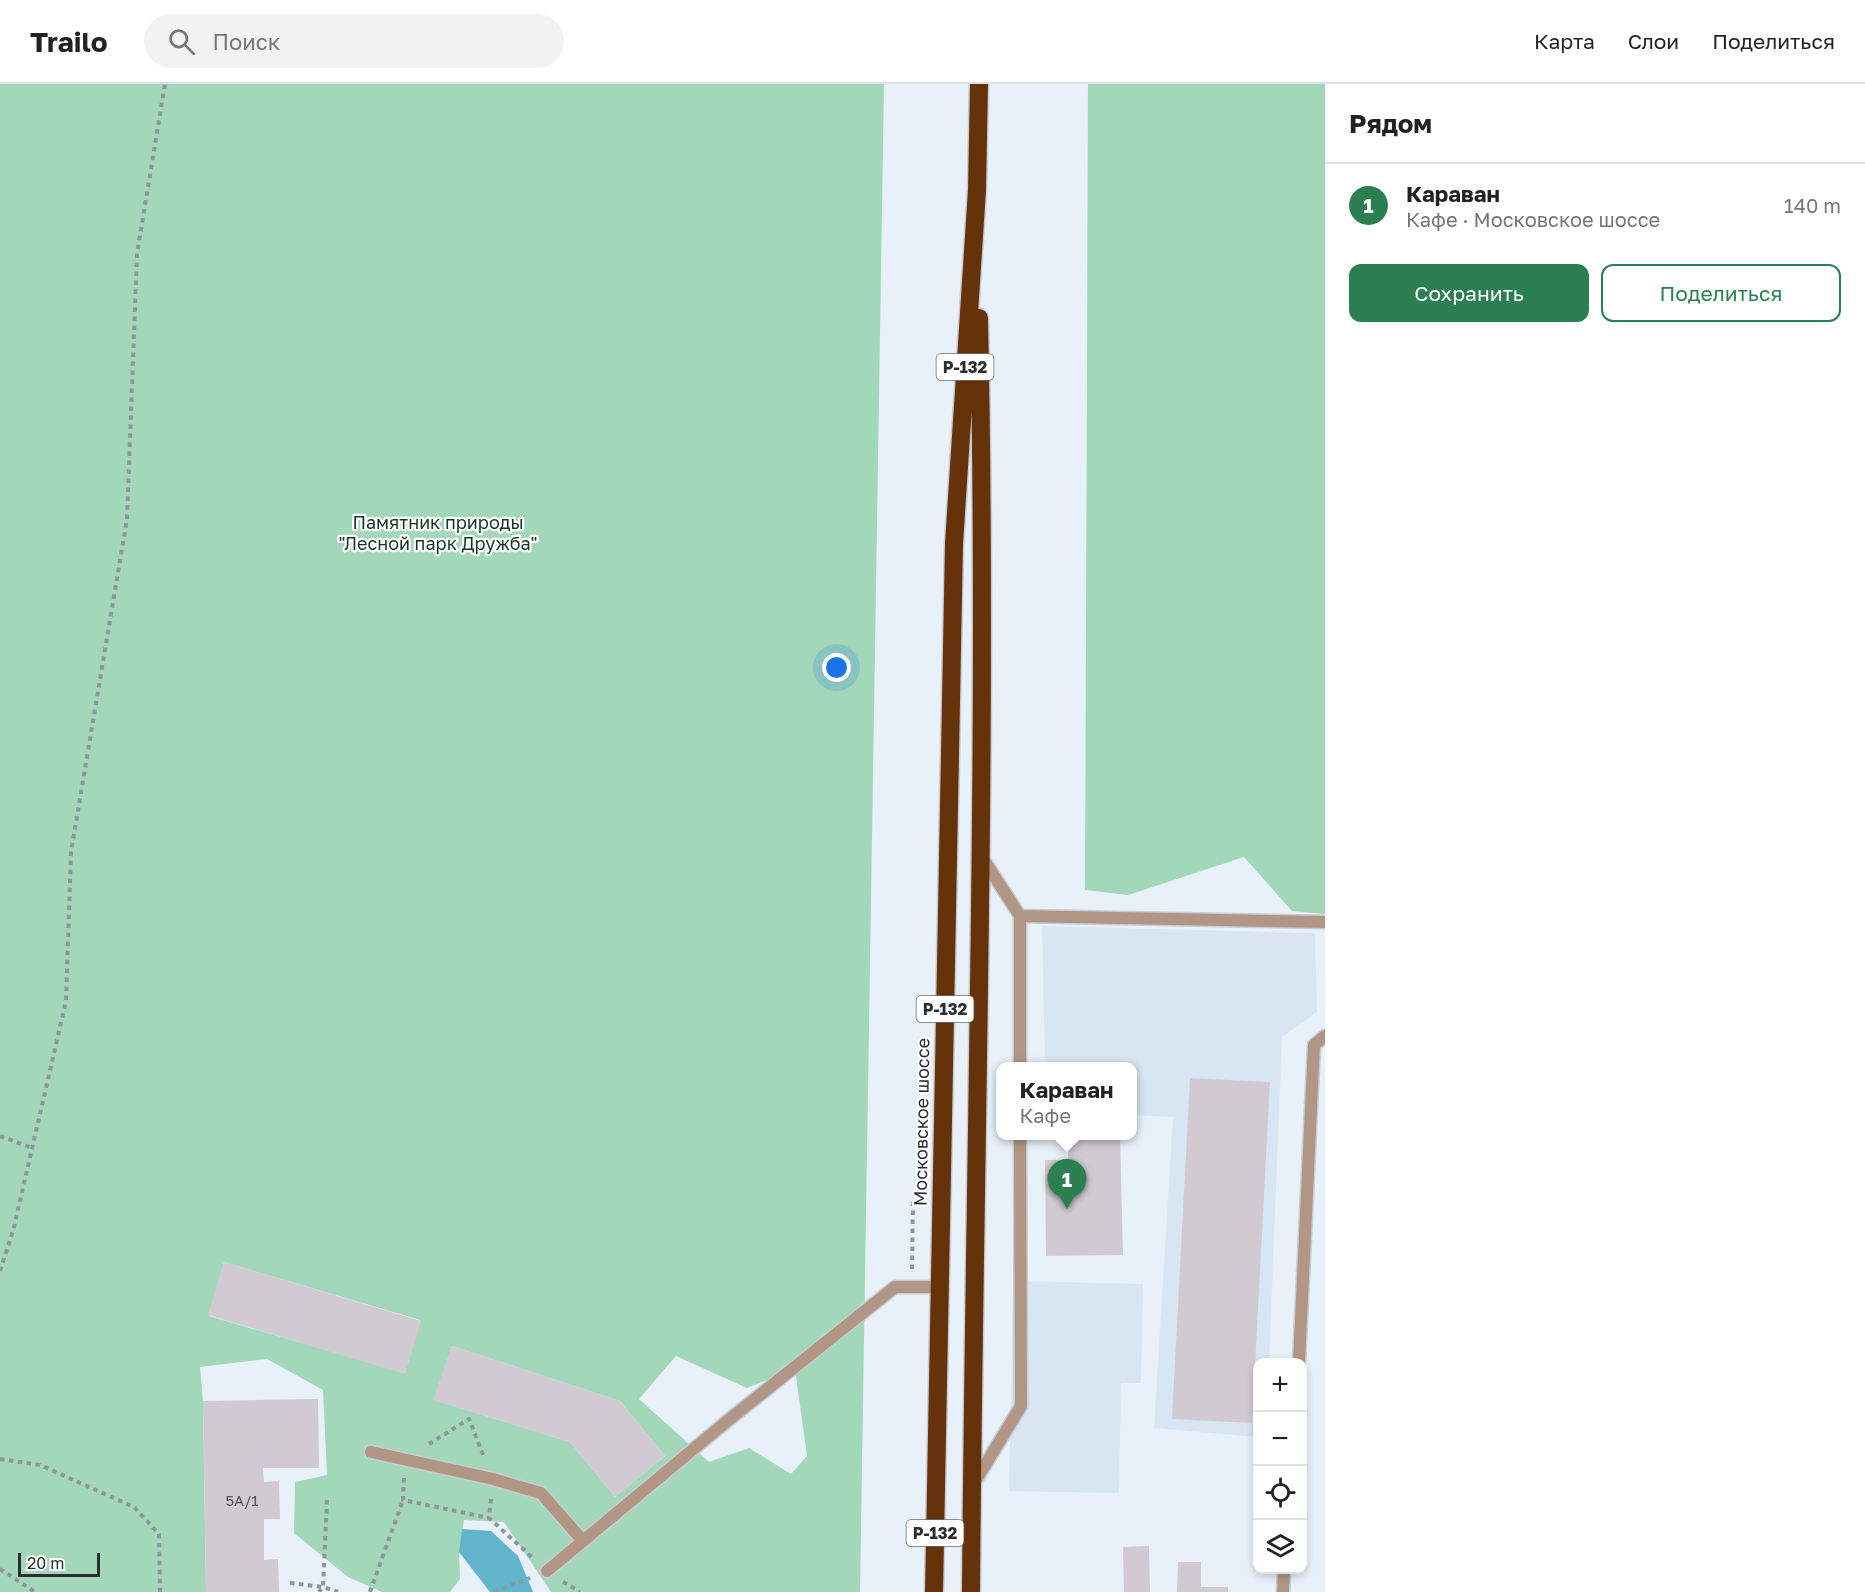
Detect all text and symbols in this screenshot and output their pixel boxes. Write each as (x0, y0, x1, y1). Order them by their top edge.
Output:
search box (144, 14, 564, 68)
text: Trailo (30, 25, 108, 58)
icon: search (165, 25, 198, 58)
text: Поиск (213, 28, 280, 55)
text: Карта (1534, 28, 1595, 54)
text: Слои (1628, 28, 1679, 54)
text: Поделиться (1712, 28, 1835, 54)
text: Рядом (1349, 108, 1432, 139)
text: Караван (1406, 180, 1500, 207)
text: 1 (1363, 193, 1374, 217)
text: 140 m (1784, 193, 1841, 217)
text: Кафе · Московское шоссе (1406, 207, 1660, 231)
button: Сохранить (1349, 264, 1589, 322)
button: Поделиться (1601, 264, 1841, 322)
road number: Р-132 (936, 354, 994, 380)
park label: Памятник природы "Лесной парк Дружба" (338, 511, 538, 554)
your location (822, 653, 851, 682)
road number: Р-132 (916, 996, 974, 1022)
street label: Московское шоссе (909, 1038, 933, 1206)
popup (996, 1062, 1137, 1140)
text: Караван (1020, 1076, 1113, 1103)
text: Кафе (1020, 1103, 1071, 1127)
pin: 1 (1048, 1160, 1086, 1209)
map controls (1253, 1358, 1307, 1574)
button: + (1253, 1358, 1307, 1412)
button: − (1253, 1412, 1307, 1466)
button: locate (1253, 1466, 1307, 1520)
house number: 5А/1 (225, 1491, 259, 1509)
road number: Р-132 (906, 1520, 964, 1546)
button: layers (1253, 1520, 1307, 1574)
scale bar (18, 1550, 100, 1578)
text: 20 m (27, 1553, 64, 1573)

